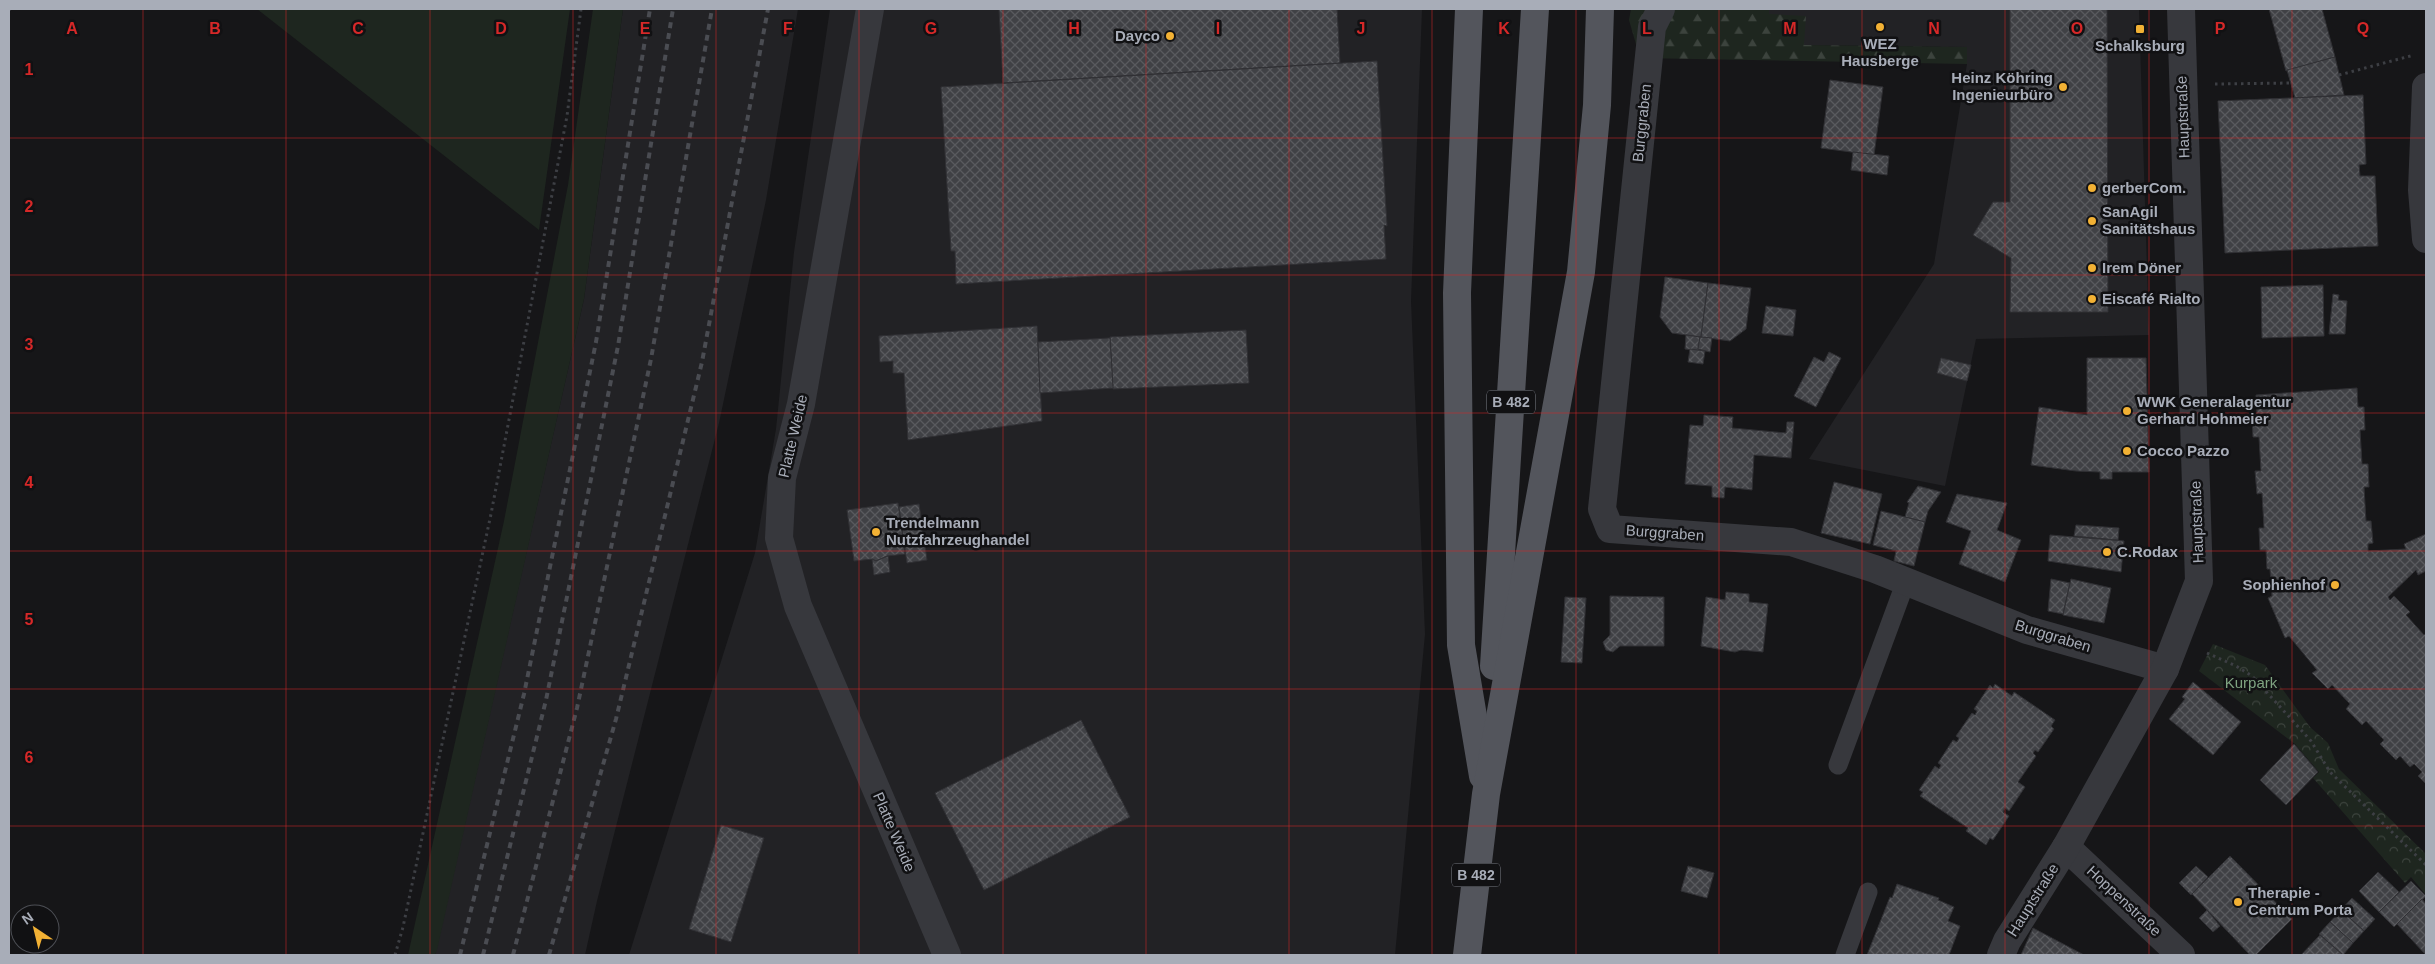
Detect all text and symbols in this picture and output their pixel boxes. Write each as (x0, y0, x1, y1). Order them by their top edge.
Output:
text: A (66, 20, 78, 37)
text: B (209, 20, 221, 37)
text: C (352, 20, 364, 37)
text: D (495, 20, 507, 37)
text: E (640, 20, 651, 37)
text: F (783, 20, 793, 37)
text: G (925, 20, 937, 37)
text: H (1068, 20, 1080, 37)
text: I (1216, 20, 1220, 37)
text: J (1357, 20, 1365, 37)
text: K (1498, 20, 1510, 37)
text: L (1642, 20, 1652, 37)
text: M (1783, 20, 1797, 37)
text: N (1928, 20, 1940, 37)
text: O (2071, 20, 2083, 37)
text: P (2215, 20, 2226, 37)
text: Q (2357, 20, 2369, 37)
marker: WEZ Hausberge (1874, 21, 1886, 33)
marker: Schalksburg (2134, 23, 2146, 35)
place label: Dayco (1115, 27, 1160, 44)
marker: Dayco (1164, 30, 1176, 42)
place label: WEZ Hausberge (1841, 35, 1919, 69)
place label: Schalksburg (2095, 37, 2185, 54)
text: 1 (25, 61, 34, 78)
place label: Heinz Köhring Ingenieurbüro (1951, 69, 2053, 103)
street label: Hauptstraße (2173, 75, 2192, 159)
marker: Heinz Köhring Ingenieurbüro (2057, 81, 2069, 93)
street label: Burggraben (1629, 83, 1654, 163)
place label: gerberCom. (2102, 179, 2186, 196)
marker: gerberCom. (2086, 182, 2098, 194)
text: 2 (25, 198, 34, 215)
place label: SanAgil Sanitätshaus (2102, 203, 2195, 237)
marker: SanAgil Sanitätshaus (2086, 215, 2098, 227)
place label: Irem Döner (2102, 259, 2181, 276)
marker: Irem Döner (2086, 262, 2098, 274)
place label: Eiscafé Rialto (2102, 290, 2200, 307)
marker: Eiscafé Rialto (2086, 293, 2098, 305)
text: 3 (25, 336, 34, 353)
road number: B 482 (1487, 391, 1535, 414)
street label: Platte Weide (775, 393, 810, 479)
place label: WWK Generalagentur Gerhard Hohmeier (2137, 393, 2291, 427)
marker: WWK Generalagentur Gerhard Hohmeier (2121, 405, 2133, 417)
place label: Cocco Pazzo (2137, 442, 2230, 459)
marker: Cocco Pazzo (2121, 445, 2133, 457)
text: 4 (25, 474, 34, 491)
street label: Hauptstraße (2187, 480, 2206, 564)
place label: Trendelmann Nutzfahrzeughandel (886, 514, 1029, 548)
street label: Burggraben (1625, 521, 1705, 544)
marker: Trendelmann Nutzfahrzeughandel (870, 526, 882, 538)
place label: C.Rodax (2117, 543, 2179, 560)
marker: C.Rodax (2101, 546, 2113, 558)
place label: Sophienhof (2243, 576, 2326, 593)
marker: Sophienhof (2329, 579, 2341, 591)
text: 5 (25, 611, 34, 628)
street label: Burggraben (2013, 616, 2093, 655)
park label: Kurpark (2225, 674, 2278, 691)
text: 6 (25, 749, 34, 766)
street label: Platte Weide (870, 789, 919, 874)
street label: Hauptstraße (2003, 860, 2062, 939)
street label: Hoppenstraße (2084, 862, 2165, 939)
road number: B 482 (1452, 864, 1500, 886)
place label: Therapie - Centrum Porta (2248, 884, 2353, 918)
marker: Therapie - Centrum Porta (2232, 896, 2244, 908)
north arrow (10, 904, 60, 954)
text: N (19, 909, 36, 928)

